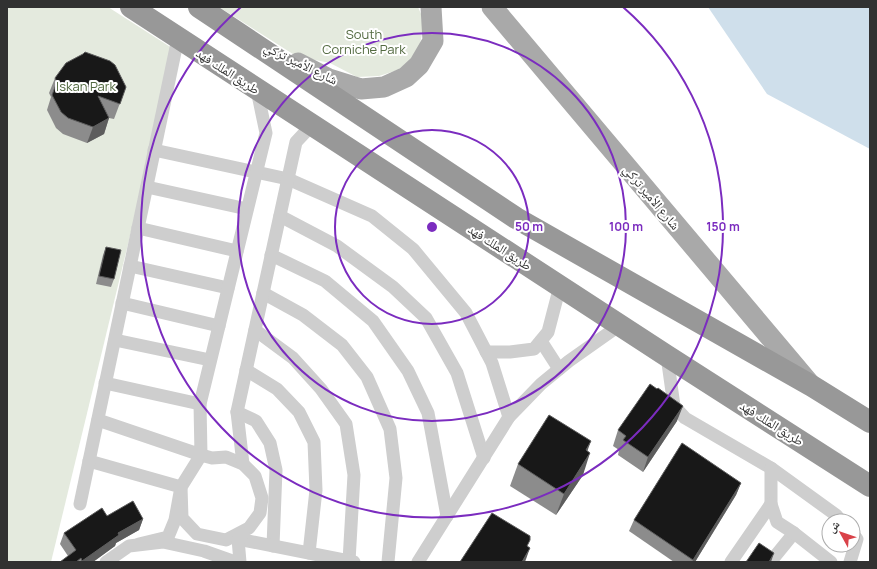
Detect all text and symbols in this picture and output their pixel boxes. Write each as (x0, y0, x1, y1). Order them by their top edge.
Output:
park label: South Corniche Park (322, 25, 406, 58)
street label: شارع الأمير تركي (260, 37, 341, 91)
street label: طريق الملك فهد (193, 44, 263, 98)
park label: Iskan Park (56, 77, 116, 95)
street label: شارع الأمير تركي (618, 161, 684, 235)
text: 50 m (515, 218, 543, 235)
text: 100 m (609, 218, 643, 235)
text: 150 m (706, 218, 740, 235)
centre of rings (425, 220, 439, 234)
street label: طريق الملك فهد (465, 220, 535, 274)
street label: طريق الملك فهد (737, 396, 807, 450)
north arrow (821, 513, 861, 553)
text: ش (823, 517, 843, 536)

